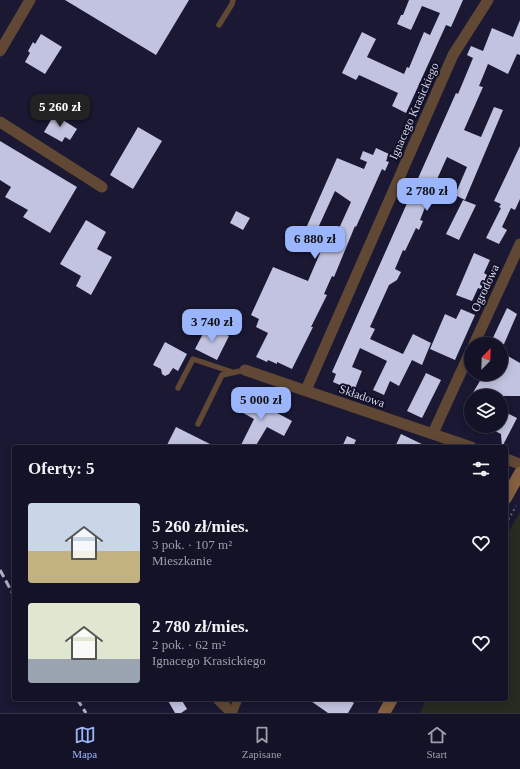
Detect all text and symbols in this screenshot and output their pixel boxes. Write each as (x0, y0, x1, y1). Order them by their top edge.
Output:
street label: Ignacego Krasickiego (386, 60, 442, 162)
pin: 5 260 zł (19, 94, 101, 128)
text: 5 260 zł (39, 99, 81, 114)
pin: 2 780 zł (386, 178, 468, 212)
text: 2 780 zł (406, 183, 448, 198)
pin: 6 880 zł (274, 226, 356, 260)
text: 6 880 zł (294, 231, 336, 246)
street label: Ogrodowa (468, 261, 502, 314)
pin: 3 740 zł (171, 309, 253, 343)
text: 3 740 zł (191, 314, 233, 329)
north arrow (464, 337, 508, 381)
map controls (464, 337, 508, 433)
street label: Składowa (337, 382, 387, 411)
pin: 5 000 zł (220, 387, 302, 421)
button: layers (464, 389, 508, 433)
text: 5 000 zł (240, 392, 282, 407)
icon: filters (470, 458, 492, 480)
text: Oferty: 5 (28, 459, 95, 478)
text: 5 260 zł/mies. (152, 517, 249, 536)
icon: home (60, 519, 108, 567)
icon: heart (470, 532, 492, 554)
text: 3 pok. · 107 m² (152, 537, 232, 552)
text: Mieszkanie (152, 553, 212, 568)
text: 2 780 zł/mies. (152, 617, 249, 636)
icon: home (60, 619, 108, 667)
icon: heart (470, 632, 492, 654)
text: 2 pok. · 62 m² (152, 637, 226, 652)
text: Ignacego Krasickiego (152, 653, 266, 668)
tab: Mapa (72, 724, 97, 760)
tab: Zapisane (242, 724, 281, 760)
tab: Start (426, 724, 448, 760)

